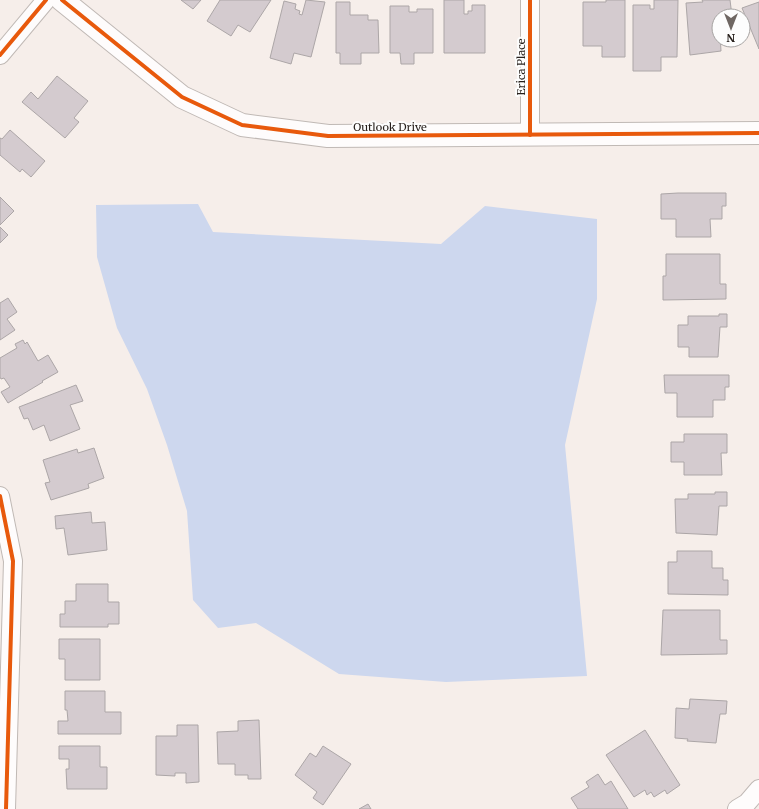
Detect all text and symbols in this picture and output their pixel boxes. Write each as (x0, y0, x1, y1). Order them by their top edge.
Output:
north arrow (711, 8, 751, 48)
text: N (726, 31, 735, 45)
street label: Erica Place (514, 38, 528, 96)
street label: Outlook Drive (353, 120, 427, 134)

